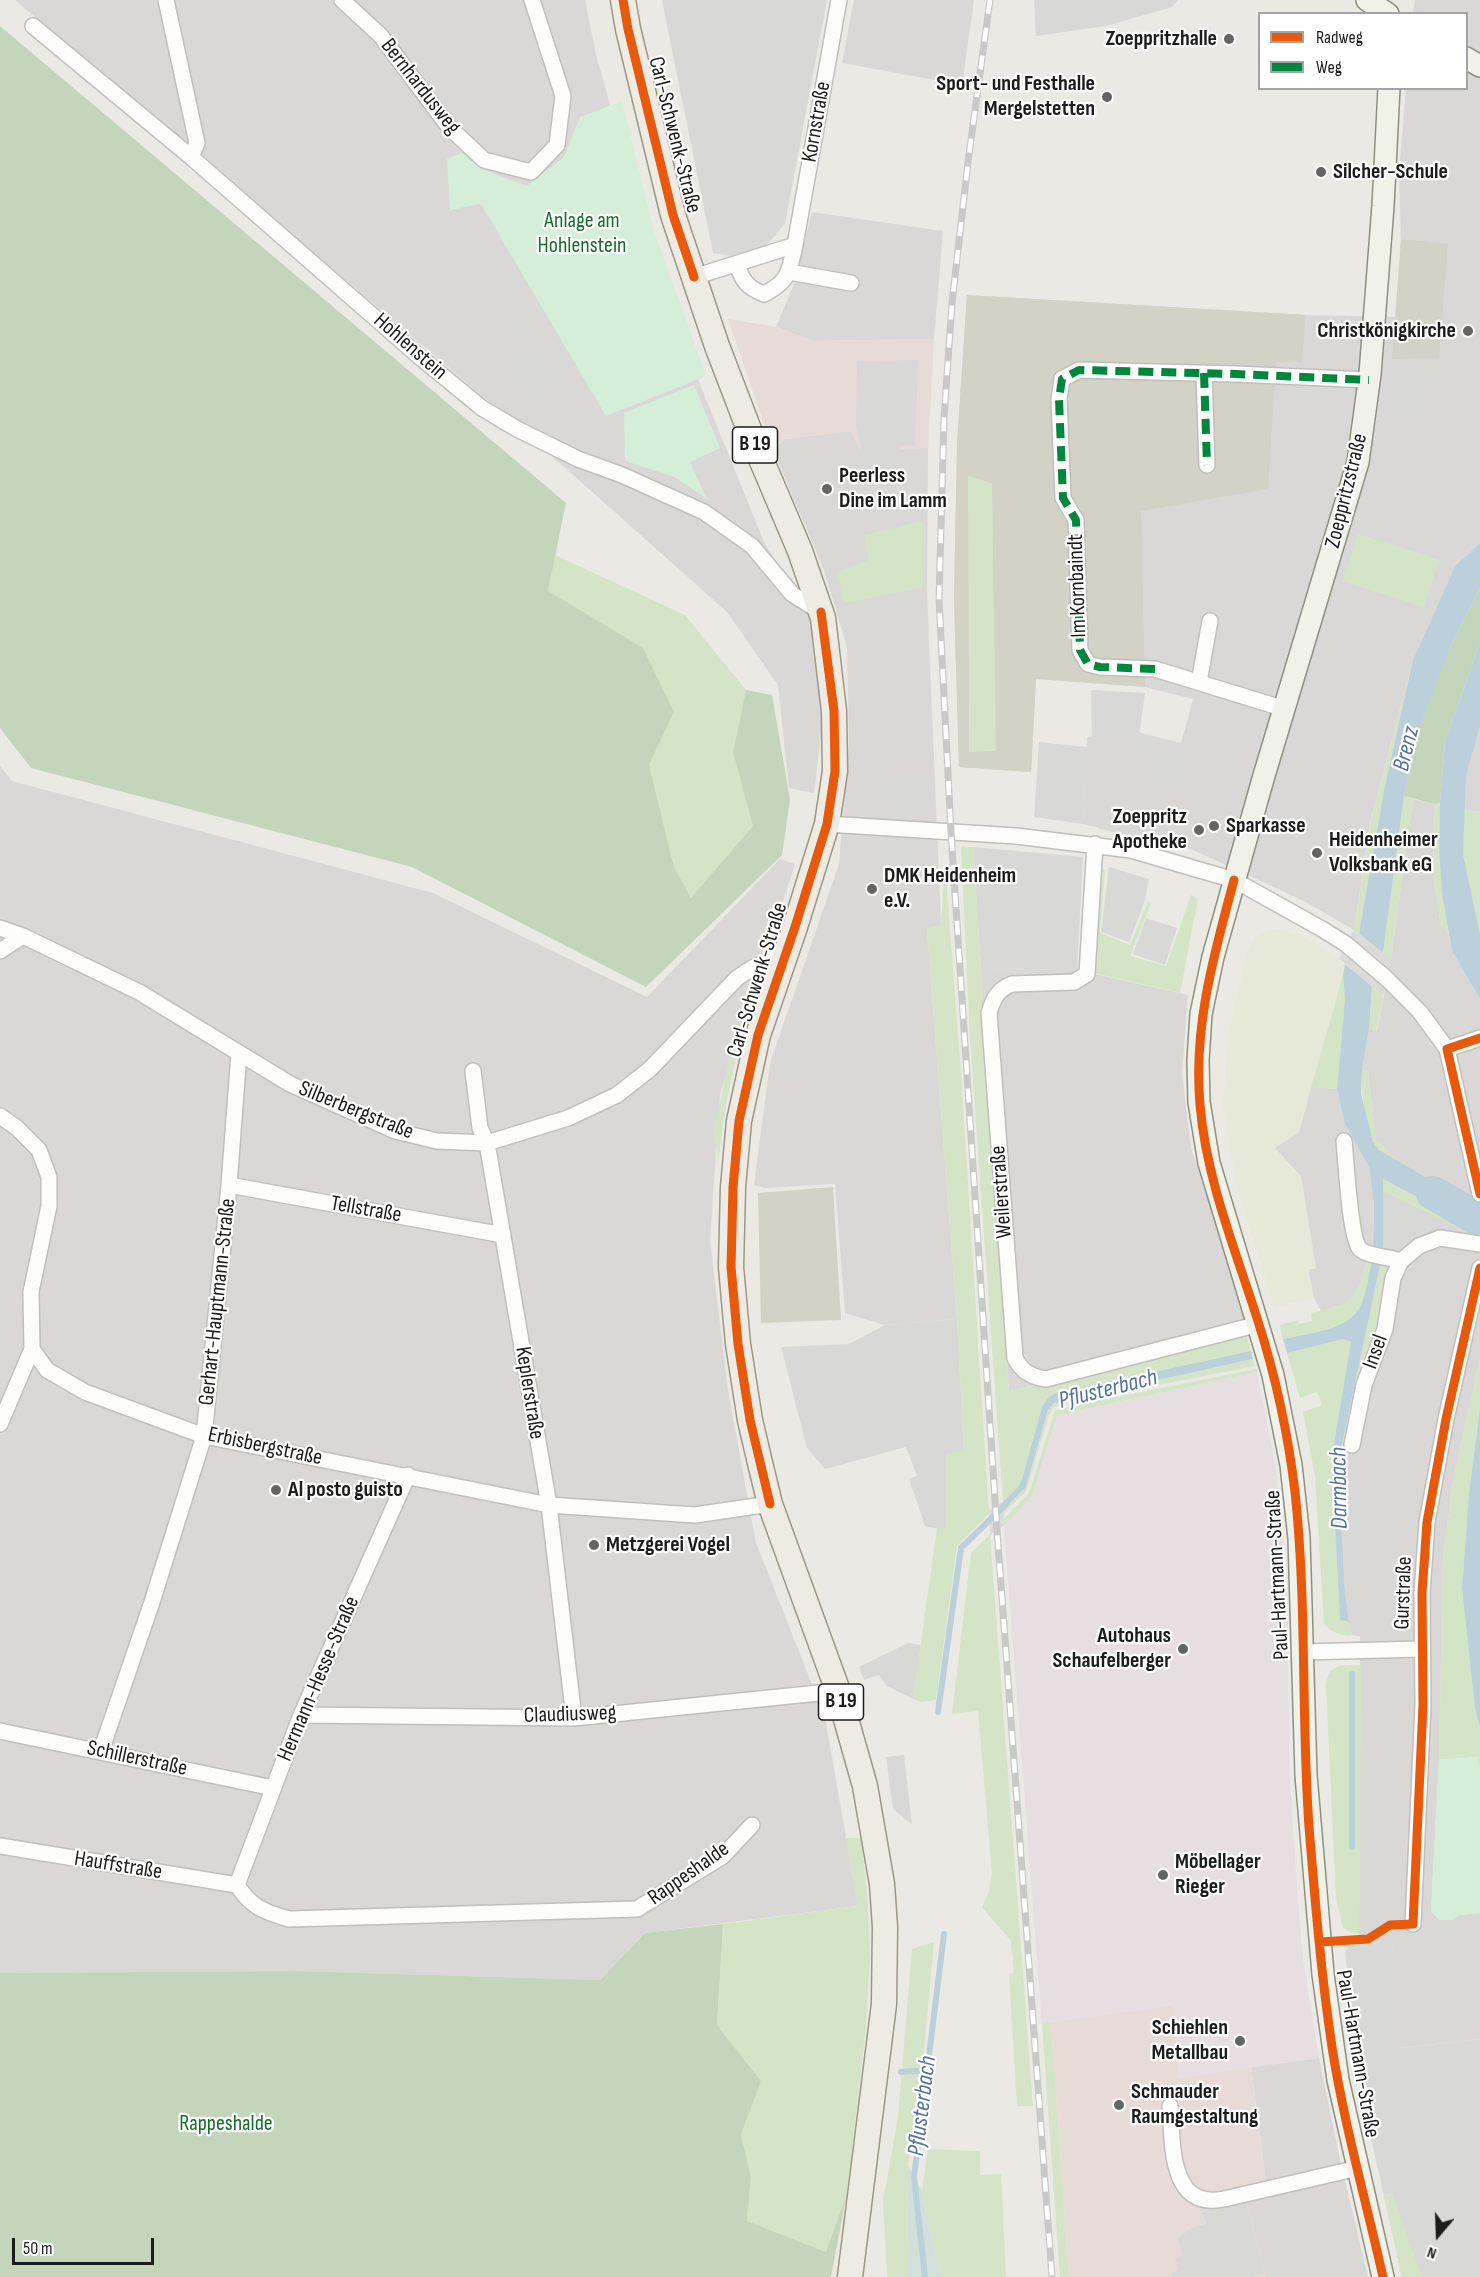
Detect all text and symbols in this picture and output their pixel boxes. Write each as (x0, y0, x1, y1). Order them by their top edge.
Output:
legend (1258, 12, 1468, 90)
place label: Zoeppritzhalle (1105, 26, 1217, 52)
text: Radweg (1316, 27, 1363, 48)
marker: Zoeppritzhalle (1222, 32, 1236, 46)
street label: Bernhardusweg (374, 34, 466, 140)
street label: Carl-Schwenk-Straße (642, 54, 706, 216)
text: Weg (1316, 57, 1342, 78)
place label: Sport- und Festhalle Mergelstetten (936, 71, 1095, 122)
street label: Kornstraße (797, 80, 837, 164)
marker: Sport- und Festhalle Mergelstetten (1100, 90, 1114, 104)
place label: Silcher-Schule (1333, 159, 1448, 185)
marker: Silcher-Schule (1314, 165, 1328, 179)
park label: Anlage am Hohlenstein (538, 208, 626, 260)
street label: Hohlenstein (368, 308, 452, 386)
place label: Christkönigkirche (1317, 318, 1456, 344)
marker: Christkönigkirche (1461, 324, 1475, 338)
road number: B 19 (732, 427, 777, 463)
street label: Zoeppritzstraße (1320, 431, 1374, 551)
place label: Peerless Dine im Lamm (839, 463, 947, 514)
marker: Peerless Dine im Lamm (820, 482, 834, 496)
street label: Im Kornbaindt (1063, 534, 1093, 638)
water label: Brenz (1388, 724, 1426, 774)
place label: Zoeppritz Apotheke (1112, 804, 1187, 855)
place label: Sparkasse (1226, 813, 1306, 839)
marker: Sparkasse (1207, 819, 1221, 833)
marker: Zoeppritz Apotheke (1192, 823, 1206, 837)
place label: Heidenheimer Volksbank eG (1329, 827, 1438, 878)
marker: Heidenheimer Volksbank eG (1310, 846, 1324, 860)
place label: DMK Heidenheim e.V. (884, 863, 1016, 914)
marker: DMK Heidenheim e.V. (865, 882, 879, 896)
street label: Carl-Schwenk-Straße (722, 900, 794, 1060)
street label: Silberbergstraße (295, 1076, 417, 1146)
street label: Weilerstraße (986, 1145, 1018, 1239)
street label: Tellstraße (328, 1191, 404, 1229)
street label: Gerhart-Hauptmann-Straße (194, 1197, 242, 1407)
street label: Insel (1358, 1331, 1394, 1373)
street label: Keplerstraße (509, 1345, 549, 1441)
water label: Pflusterbach (1056, 1364, 1160, 1416)
street label: Erbisbergstraße (205, 1422, 325, 1472)
water label: Darmbach (1325, 1447, 1355, 1529)
place label: Al posto guisto (288, 1477, 403, 1503)
marker: Al posto guisto (269, 1483, 283, 1497)
street label: Paul-Hartmann-Straße (1260, 1490, 1296, 1660)
place label: Metzgerei Vogel (606, 1532, 730, 1558)
marker: Metzgerei Vogel (587, 1538, 601, 1552)
street label: Gurstraße (1390, 1556, 1418, 1630)
street label: Hermann-Hesse-Straße (272, 1592, 366, 1766)
place label: Autohaus Schaufelberger (1052, 1623, 1171, 1675)
marker: Autohaus Schaufelberger (1176, 1642, 1190, 1656)
road number: B 19 (818, 1684, 864, 1720)
street label: Claudiusweg (523, 1700, 617, 1730)
street label: Schillerstraße (84, 1735, 190, 1783)
street label: Rappeshalde (643, 1836, 735, 1912)
street label: Hauffstraße (72, 1846, 164, 1886)
place label: Möbellager Rieger (1175, 1849, 1261, 1900)
marker: Möbellager Rieger (1156, 1868, 1170, 1882)
street label: Paul-Hartmann-Straße (1329, 1968, 1385, 2140)
place label: Schiehlen Metallbau (1151, 2015, 1228, 2066)
marker: Schiehlen Metallbau (1233, 2034, 1247, 2048)
water label: Pflusterbach (903, 2054, 943, 2158)
place label: Schmauder Raumgestaltung (1131, 2079, 1258, 2130)
marker: Schmauder Raumgestaltung (1112, 2098, 1126, 2112)
park label: Rappeshalde (179, 2111, 273, 2137)
north arrow (1408, 2205, 1468, 2265)
scale bar (15, 2226, 158, 2264)
text: 50 m (23, 2238, 53, 2259)
text: N (1425, 2242, 1439, 2263)

